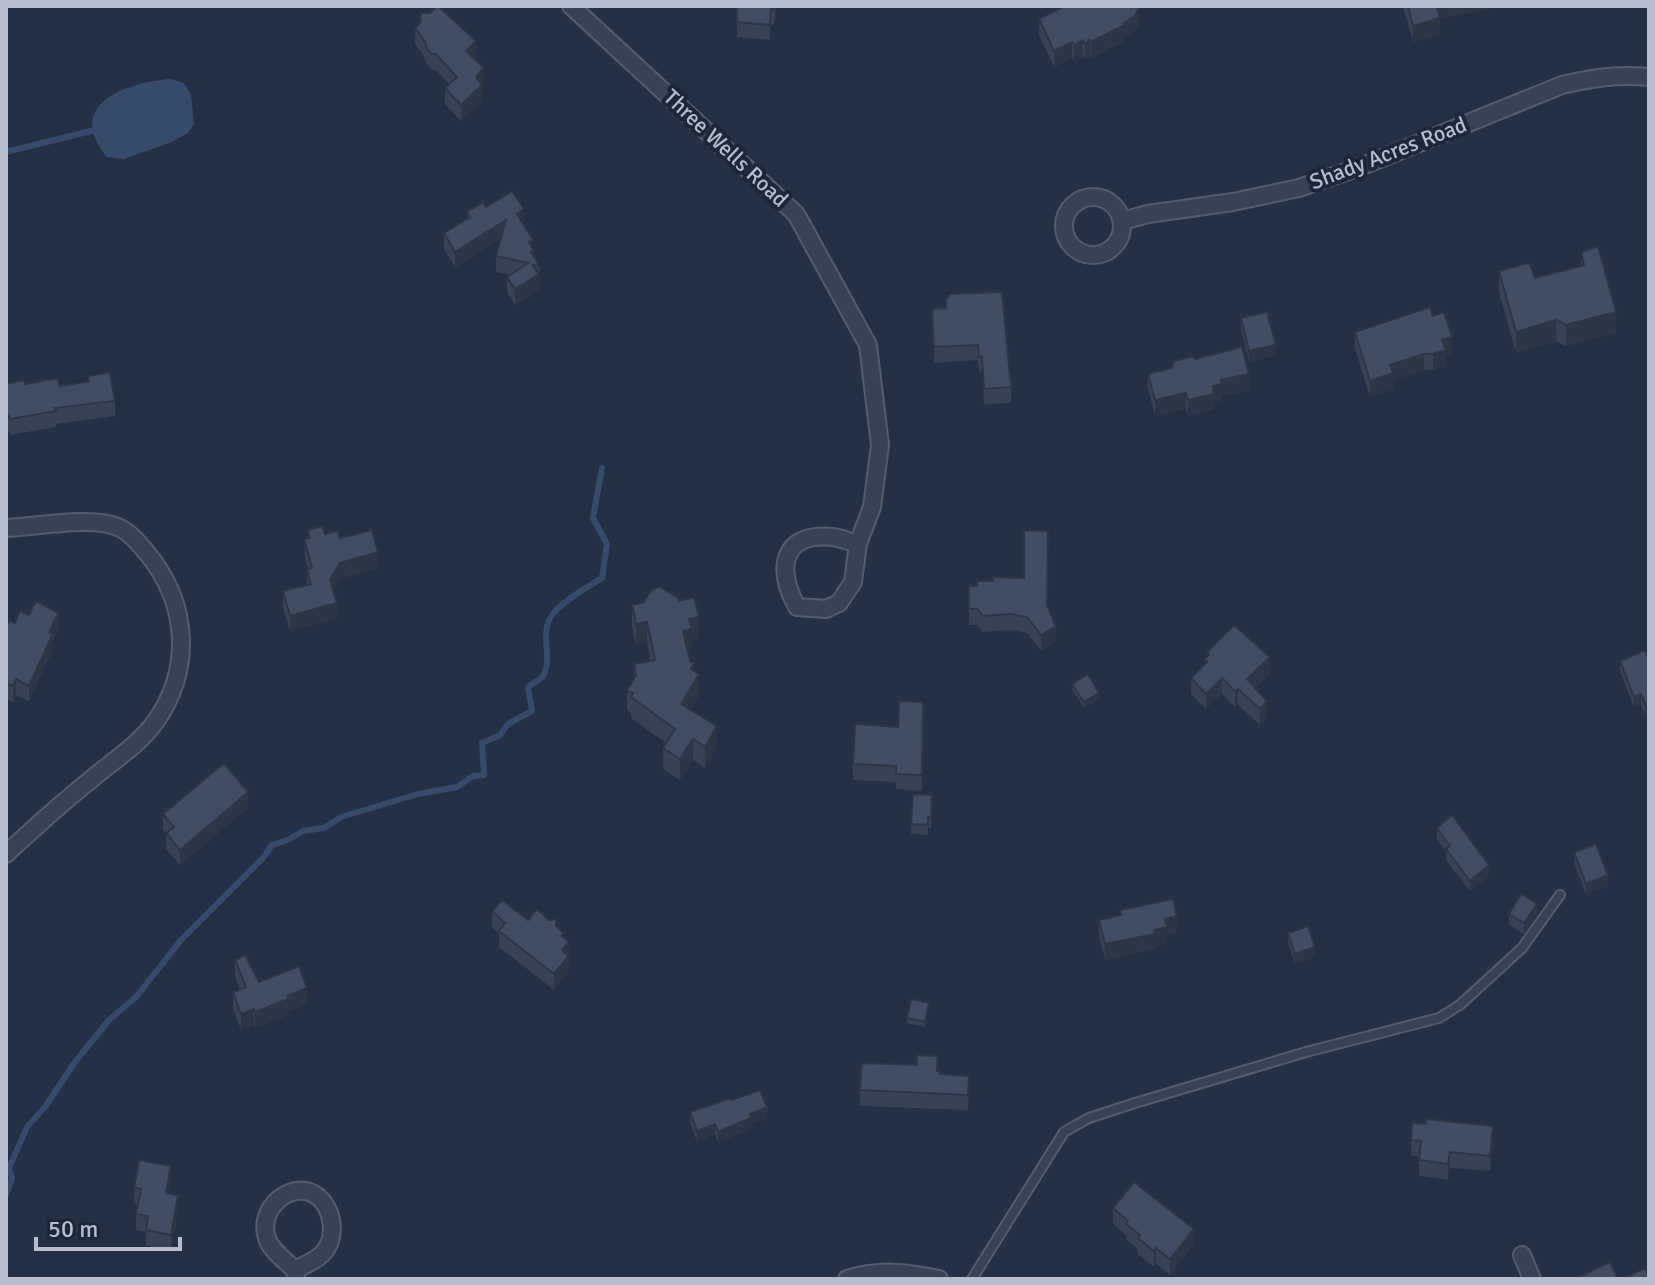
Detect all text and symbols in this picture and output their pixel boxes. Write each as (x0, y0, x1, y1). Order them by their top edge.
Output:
street label: Three Wells Road (658, 83, 794, 213)
street label: Shady Acres Road (1306, 111, 1470, 195)
scale bar (36, 1201, 180, 1251)
text: 50 m (48, 1214, 98, 1244)

